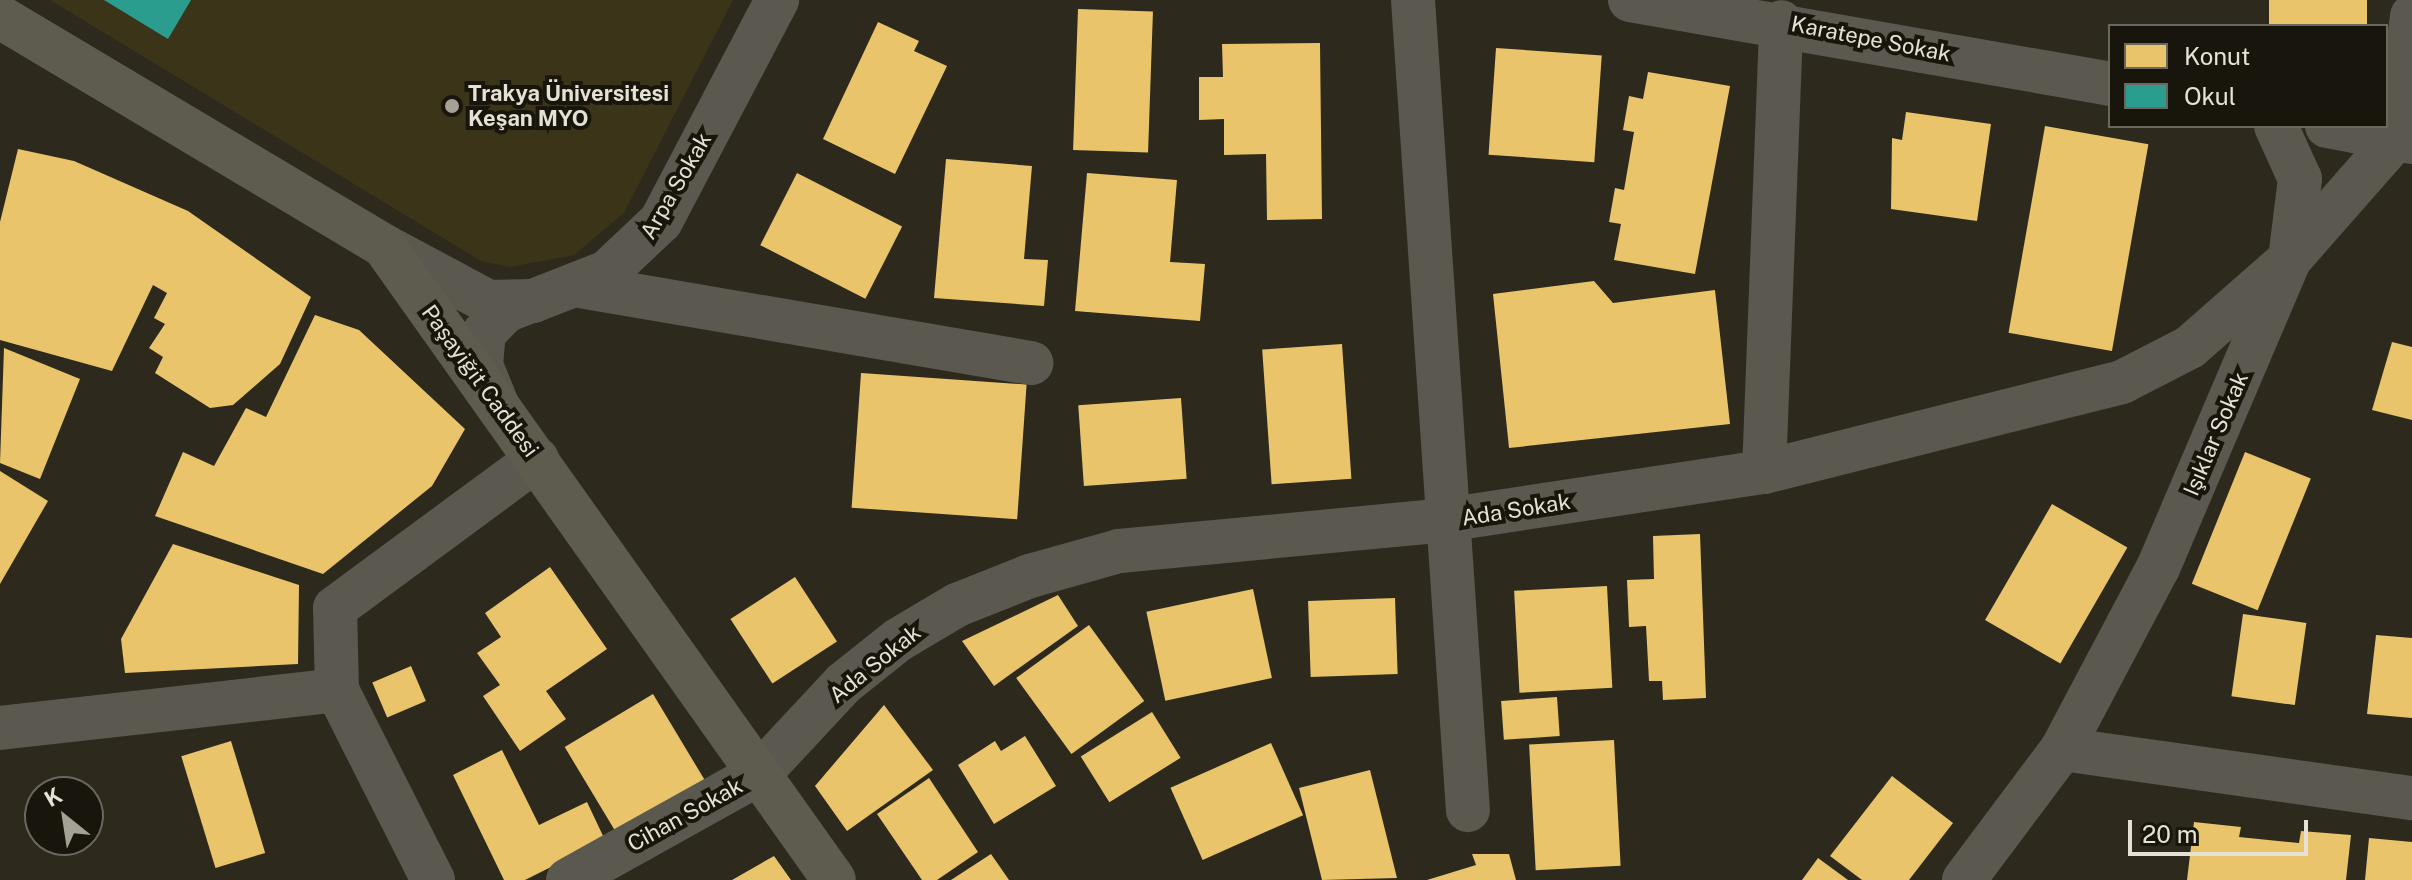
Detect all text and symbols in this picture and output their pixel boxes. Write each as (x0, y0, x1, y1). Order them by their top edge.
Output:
street label: Karatepe Sokak (1789, 11, 1953, 67)
legend (2108, 24, 2388, 128)
text: Konut (2184, 42, 2250, 70)
place label: Trakya Üniversitesi Keşan MYO (468, 80, 669, 132)
text: Okul (2184, 82, 2236, 110)
marker: Trakya Üniversitesi Keşan MYO (443, 97, 461, 115)
street label: Arpa Sokak (635, 128, 717, 244)
street label: Paşayiğit Caddesi (416, 300, 544, 462)
street label: Işıklar Sokak (2178, 368, 2254, 500)
street label: Ada Sokak (1460, 488, 1572, 532)
street label: Ada Sokak (824, 619, 926, 709)
street label: Cihan Sokak (623, 773, 747, 857)
north arrow (24, 776, 104, 856)
text: K (40, 782, 66, 812)
scale bar (2132, 804, 2312, 854)
text: 20 m (2142, 820, 2198, 848)

